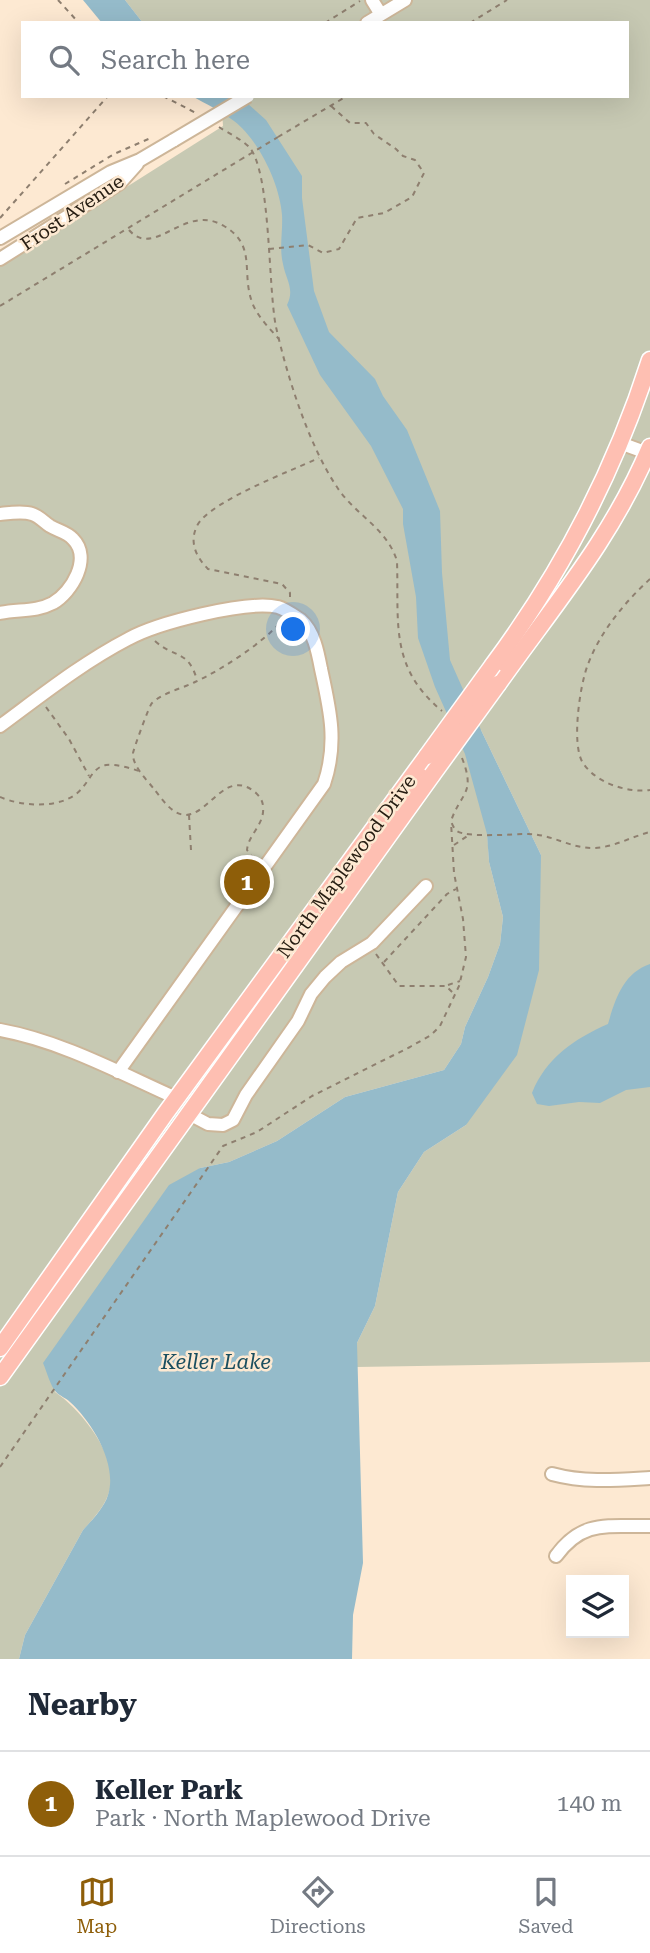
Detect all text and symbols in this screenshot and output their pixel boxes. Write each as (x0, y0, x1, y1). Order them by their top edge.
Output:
search box (21, 21, 629, 98)
icon: search (45, 41, 83, 79)
text: Search here (101, 45, 250, 75)
street label: Frost Avenue (16, 169, 128, 255)
your location (276, 612, 310, 646)
street label: North Maplewood Drive (272, 770, 421, 962)
pin: 1 (224, 856, 270, 908)
water label: Keller Lake (160, 1350, 271, 1374)
map controls (566, 1575, 629, 1638)
button: layers (566, 1575, 629, 1638)
text: Nearby (28, 1687, 137, 1722)
text: Keller Park (95, 1775, 243, 1805)
text: 1 (45, 1790, 57, 1817)
text: 140 m (557, 1790, 622, 1817)
text: Park · North Maplewood Drive (95, 1805, 431, 1832)
tab: Map (76, 1873, 117, 1938)
tab: Directions (270, 1873, 366, 1938)
tab: Saved (518, 1873, 574, 1938)

